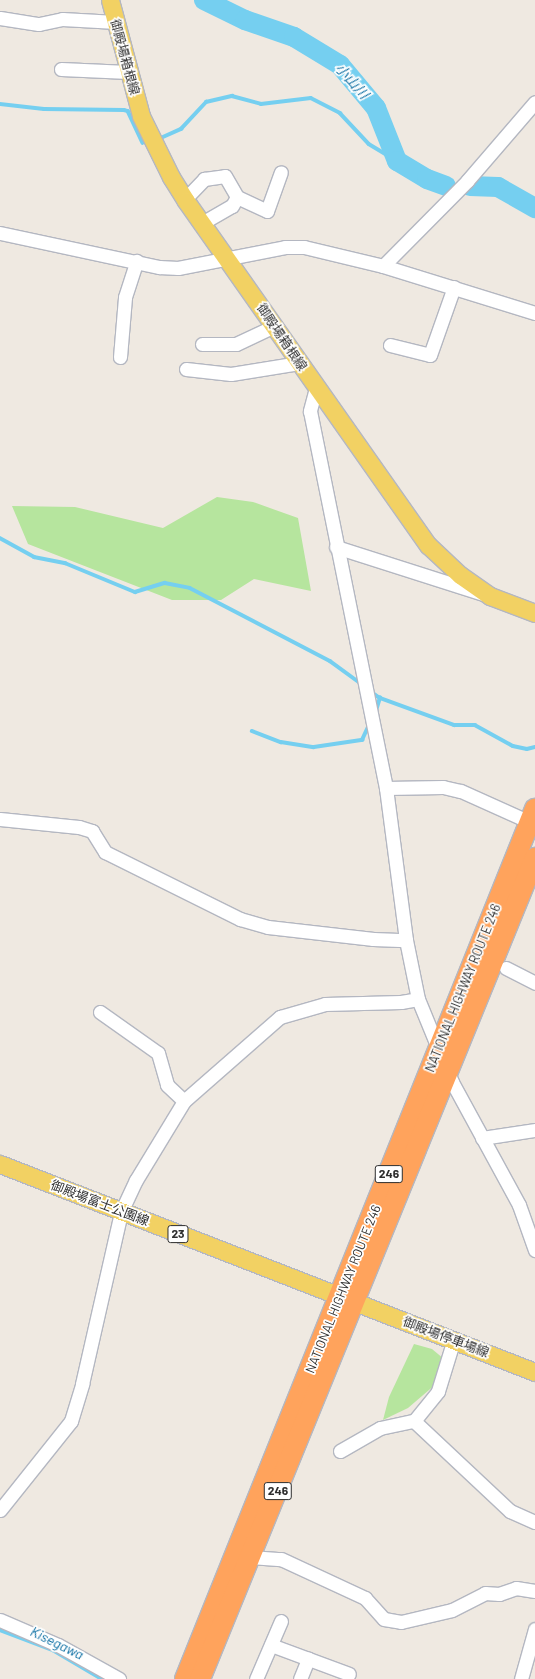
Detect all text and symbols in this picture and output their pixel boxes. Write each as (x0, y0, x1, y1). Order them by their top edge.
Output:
street label: 御殿場箱根線 (107, 17, 143, 97)
water label: 小山川 (332, 60, 372, 102)
street label: 御殿場箱根線 (254, 300, 310, 374)
street label: NATIONAL HIGHWAY ROUTE 246 (422, 902, 504, 1074)
road number: 246 (374, 1164, 404, 1184)
street label: 御殿場富士公園線 (49, 1177, 151, 1229)
street label: NATIONAL HIGHWAY ROUTE 246 (302, 1203, 384, 1375)
road number: 23 (167, 1224, 189, 1244)
street label: 御殿場停車場線 (401, 1313, 491, 1361)
road number: 246 (263, 1481, 293, 1501)
water label: Kisegawa (28, 1623, 86, 1663)

